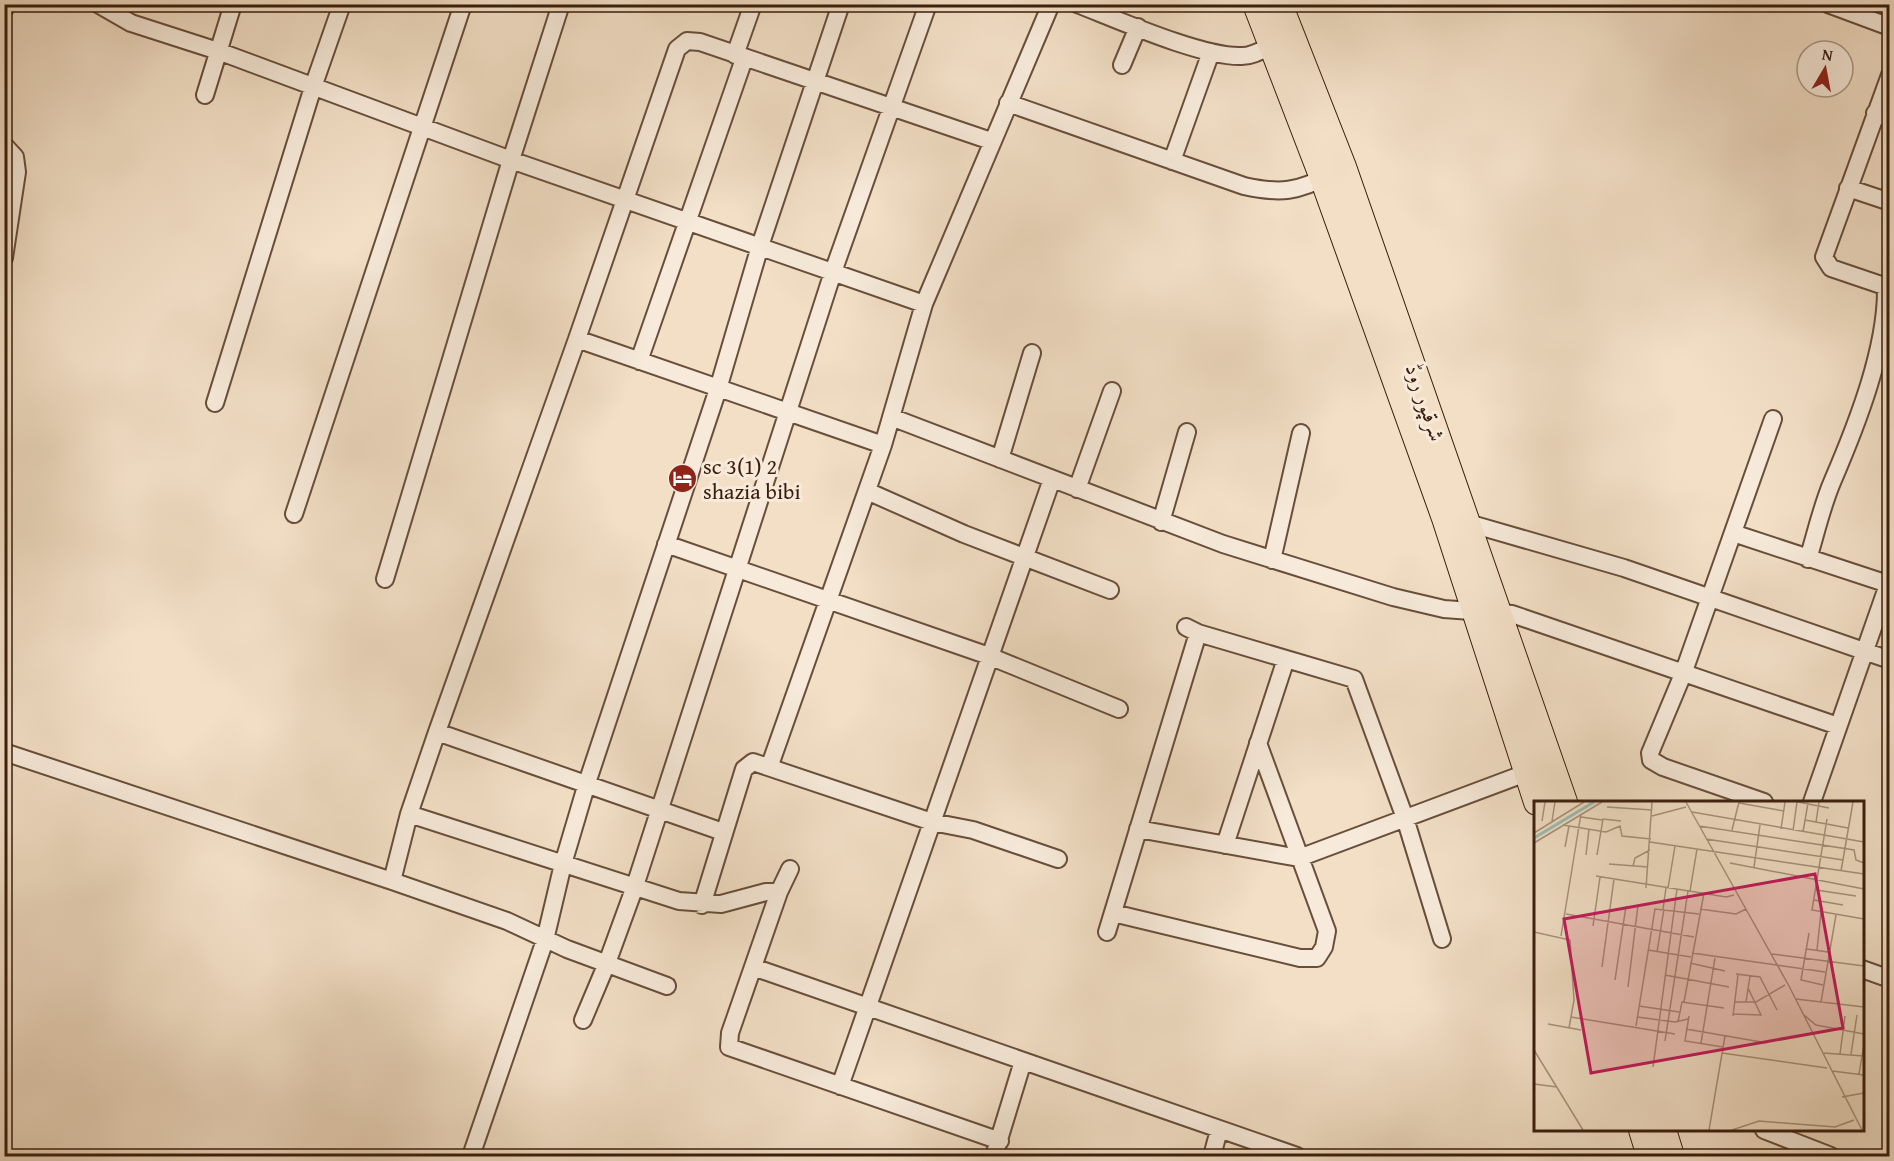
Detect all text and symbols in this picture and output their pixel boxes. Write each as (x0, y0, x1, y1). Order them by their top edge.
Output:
north arrow (1795, 39, 1855, 99)
text: N (1820, 41, 1835, 67)
street label: شرقپور روڈ (1398, 359, 1454, 445)
place label: sc 3(1) 2 shazia bibi (703, 450, 801, 507)
hotel icon: sc 3(1) 2 shazia bibi (666, 463, 698, 495)
inset map (1534, 801, 1864, 1131)

